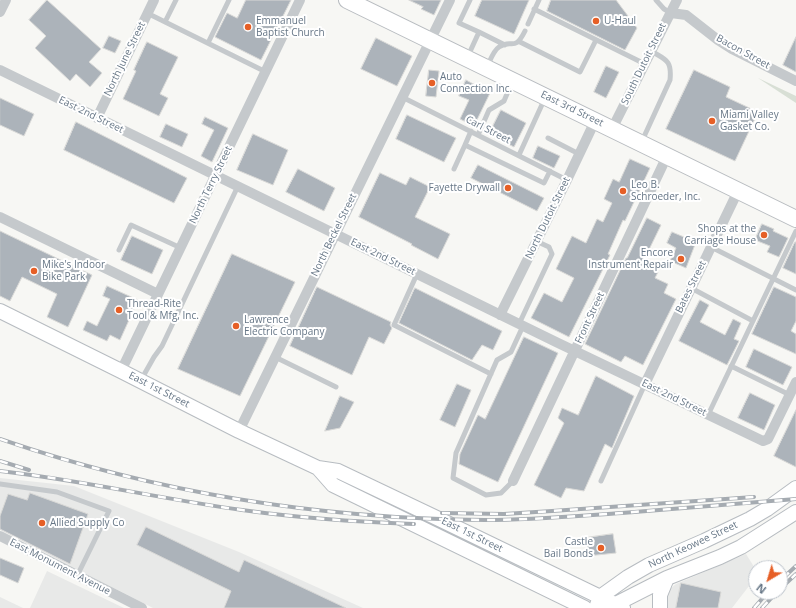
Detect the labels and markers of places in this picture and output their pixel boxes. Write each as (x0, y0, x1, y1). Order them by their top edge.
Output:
place label: Emmanuel Baptist Church (256, 15, 325, 38)
place label: U-Haul (604, 15, 636, 27)
marker: U-Haul (591, 16, 601, 26)
marker: Emmanuel Baptist Church (243, 22, 253, 32)
place label: Auto Connection Inc. (440, 71, 512, 94)
marker: Auto Connection Inc. (427, 78, 437, 88)
place label: Miami Valley Gasket Co. (720, 109, 779, 132)
marker: Miami Valley Gasket Co. (707, 116, 717, 126)
place label: Leo B. Schroeder, Inc. (631, 179, 700, 202)
place label: Fayette Drywall (429, 182, 500, 194)
marker: Fayette Drywall (503, 183, 513, 193)
marker: Leo B. Schroeder, Inc. (618, 186, 628, 196)
place label: Shops at the Carriage House (684, 223, 756, 246)
marker: Shops at the Carriage House (759, 230, 769, 240)
place label: Encore Instrument Repair (588, 247, 673, 270)
marker: Encore Instrument Repair (676, 254, 686, 264)
place label: Mike's Indoor Bike Park (42, 259, 105, 282)
marker: Mike's Indoor Bike Park (29, 266, 39, 276)
place label: Thread-Rite Tool & Mfg, Inc. (127, 298, 199, 322)
marker: Thread-Rite Tool & Mfg, Inc. (114, 305, 124, 315)
place label: Lawrence Electric Company (244, 314, 324, 338)
marker: Lawrence Electric Company (231, 321, 241, 331)
place label: Allied Supply Co (50, 517, 125, 529)
marker: Allied Supply Co (37, 518, 47, 528)
place label: Castle Bail Bonds (544, 536, 593, 560)
marker: Castle Bail Bonds (596, 543, 606, 553)

